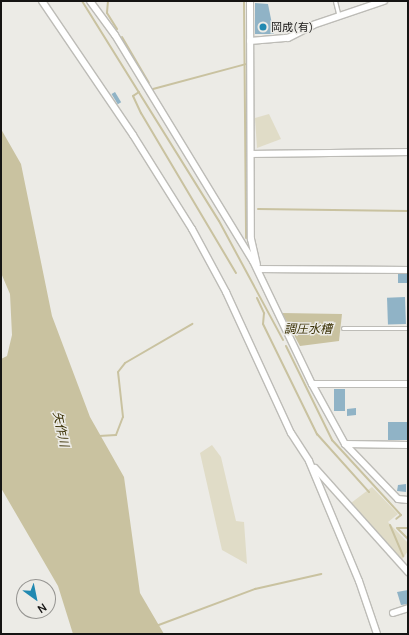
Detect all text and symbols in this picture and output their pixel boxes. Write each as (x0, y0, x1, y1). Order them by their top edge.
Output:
place label: 岡成(有) (271, 20, 313, 34)
marker: 岡成(有) (258, 22, 268, 32)
water label: 調圧水槽 (284, 322, 332, 336)
water label: 矢作川 (50, 410, 72, 448)
north arrow (16, 579, 56, 619)
text: N (35, 600, 50, 617)

